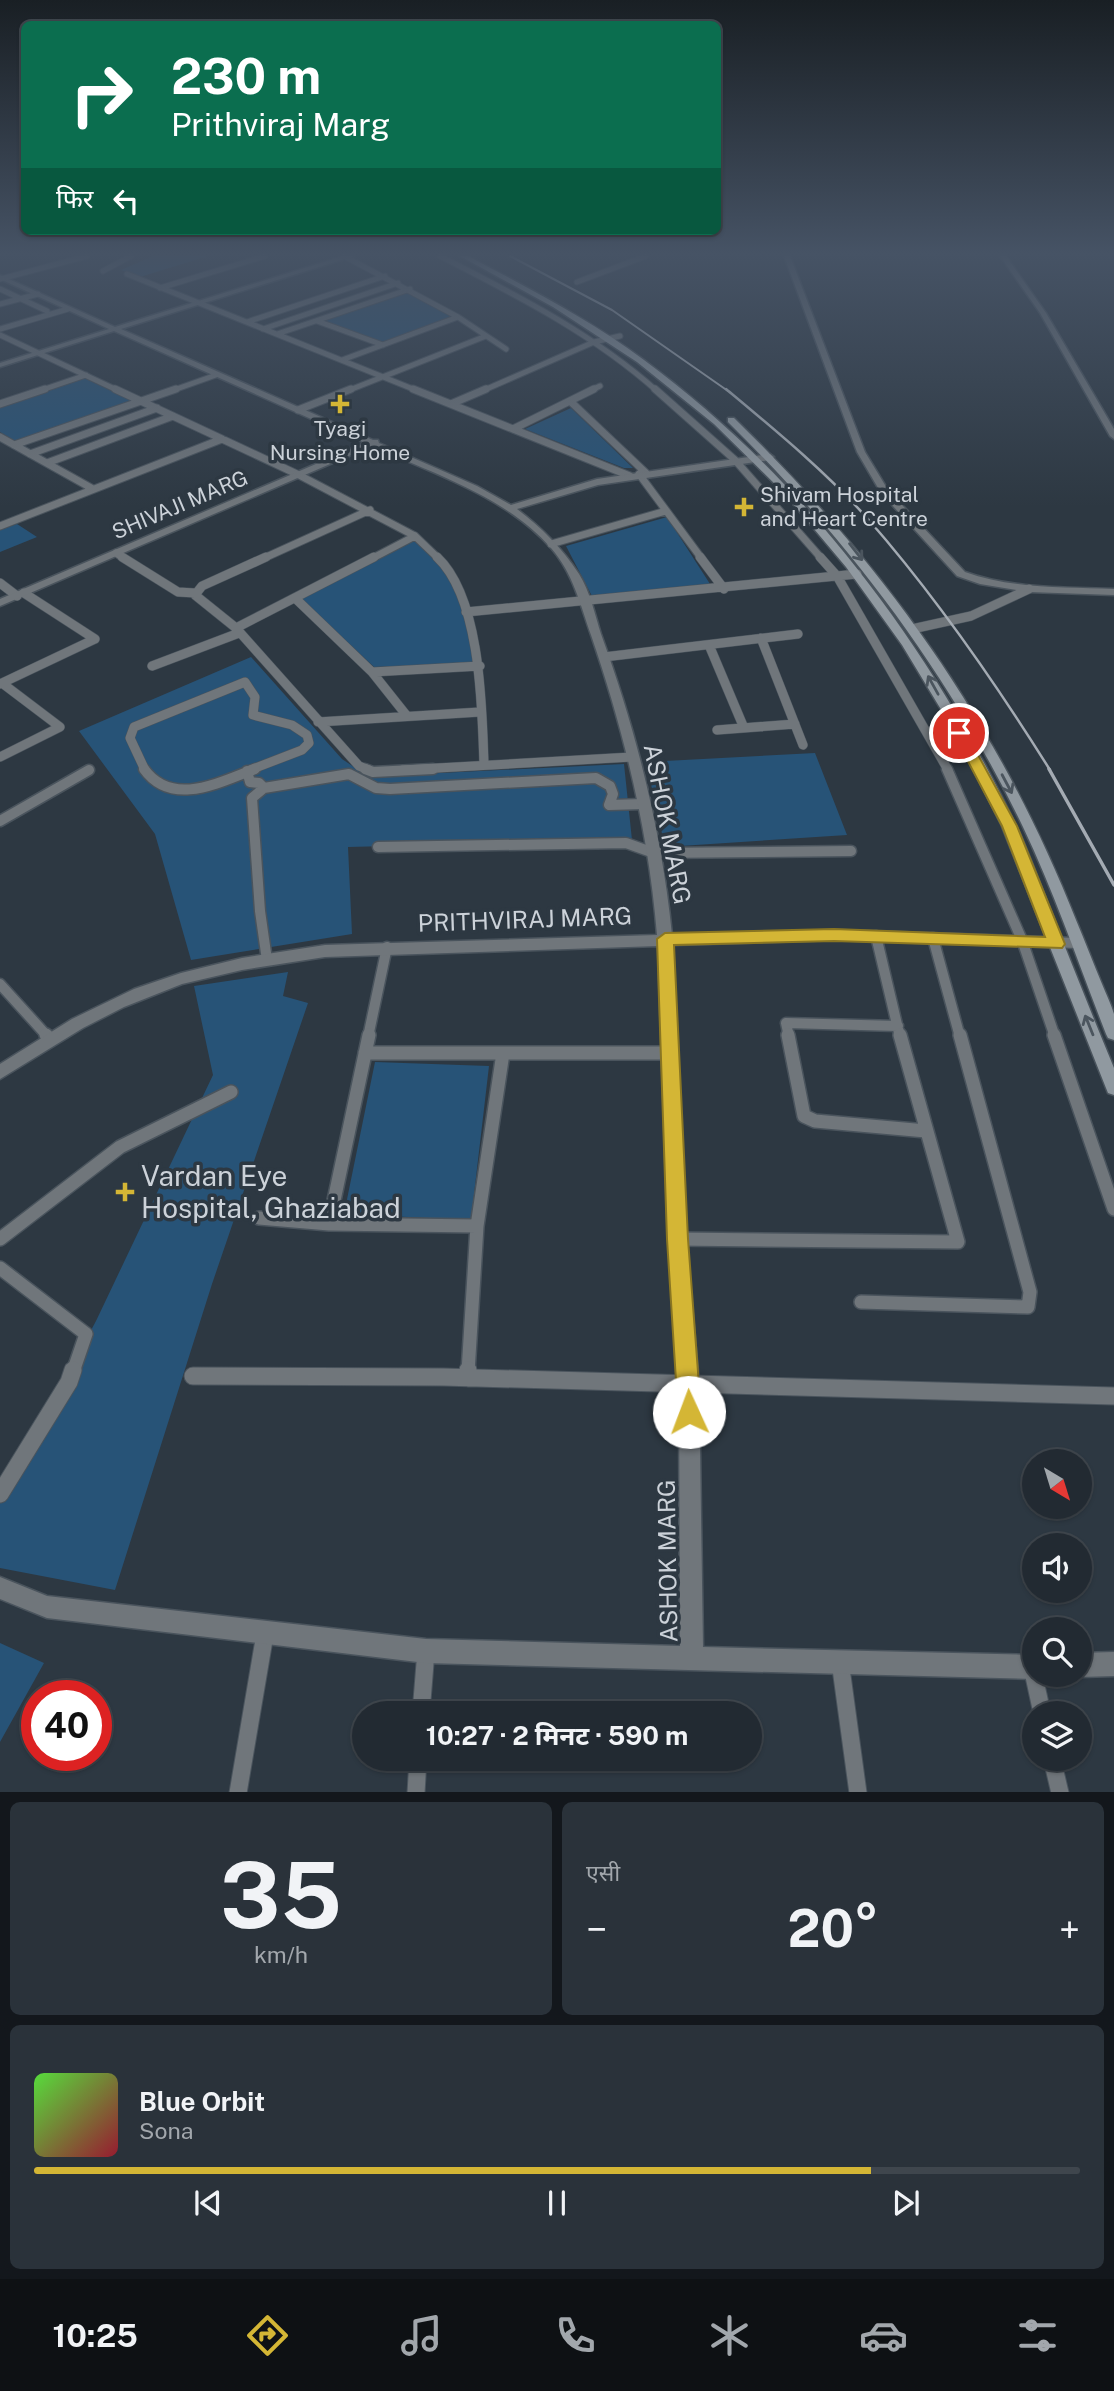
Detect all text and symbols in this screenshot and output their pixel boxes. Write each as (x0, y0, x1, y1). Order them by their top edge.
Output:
text: 230 m (171, 47, 321, 105)
icon: right (56, 49, 147, 140)
text: Prithviraj Marg (171, 106, 390, 143)
icon: left (107, 182, 145, 220)
text: फिर (56, 183, 93, 214)
marker: Tyagi Nursing Home (330, 394, 350, 414)
place label: Tyagi Nursing Home (270, 416, 410, 465)
street label: SHIVAJI MARG (108, 465, 251, 544)
place label: Shivam Hospital and Heart Centre (760, 482, 928, 531)
marker: Shivam Hospital and Heart Centre (734, 497, 754, 517)
one-way arrow (849, 543, 864, 561)
one-way arrow (926, 676, 940, 696)
pin (929, 703, 989, 763)
icon: arrive (940, 714, 978, 752)
street label: ASHOK MARG (639, 741, 697, 906)
one-way arrow (1001, 773, 1014, 794)
street label: PRITHVIRAJ MARG (417, 901, 633, 937)
one-way arrow (1081, 1015, 1094, 1036)
place label: Vardan Eye Hospital, Ghaziabad (141, 1159, 401, 1224)
marker: Vardan Eye Hospital, Ghaziabad (115, 1182, 135, 1202)
position arrow (652, 1375, 726, 1449)
north arrow (1022, 1449, 1092, 1519)
map controls (1022, 1449, 1092, 1771)
street label: ASHOK MARG (652, 1479, 682, 1643)
button: sound (1022, 1533, 1092, 1603)
button: search (1022, 1617, 1092, 1687)
speed limit sign: 40 (21, 1680, 112, 1771)
button: layers (1022, 1701, 1092, 1771)
text: 10:27 · 2 मिनट · 590 m (426, 1720, 688, 1751)
text: 35 (220, 1842, 342, 1948)
text: एसी (586, 1859, 620, 1886)
text: 20° (787, 1898, 879, 1959)
text: − (586, 1907, 607, 1952)
text: + (1059, 1907, 1080, 1952)
text: km/h (254, 1941, 308, 1968)
text: Blue Orbit (139, 2086, 265, 2117)
text: Sona (139, 2117, 193, 2144)
icon: previous (189, 2184, 227, 2222)
icon: pause (538, 2184, 576, 2222)
icon: next (887, 2184, 925, 2222)
icon: directions (243, 2311, 292, 2360)
icon: music (397, 2311, 446, 2360)
icon: phone (551, 2311, 600, 2360)
icon: climate (705, 2311, 754, 2360)
icon: car (859, 2311, 908, 2360)
icon: filters (1013, 2311, 1062, 2360)
text: 10:25 (52, 2317, 138, 2354)

